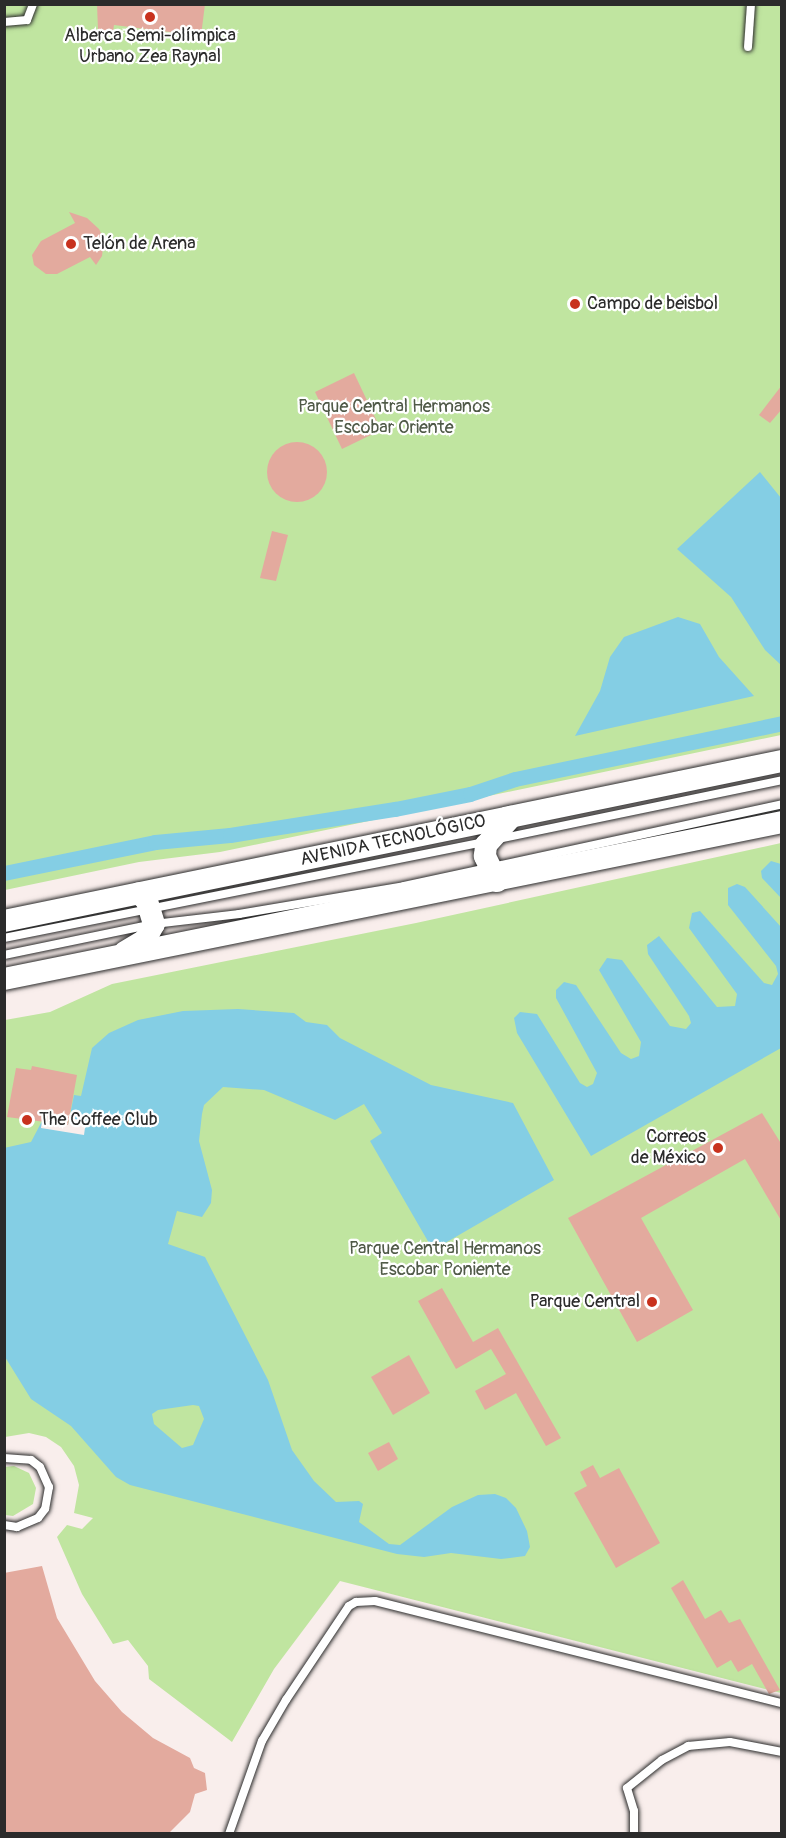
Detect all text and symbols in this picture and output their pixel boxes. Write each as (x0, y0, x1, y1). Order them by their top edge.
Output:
marker: Alberca Semi-olímpica Urbano Zea Raynal (143, 10, 157, 24)
place label: Alberca Semi-olímpica Urbano Zea Raynal (64, 26, 236, 68)
place label: Telón de Arena (83, 233, 196, 255)
marker: Telón de Arena (64, 237, 78, 251)
place label: Campo de beisbol (587, 293, 718, 315)
marker: Campo de beisbol (568, 297, 582, 311)
park label: Parque Central Hermanos Escobar Oriente (298, 397, 490, 440)
street label: AVENIDA TECNOLÓGICO (298, 811, 488, 871)
place label: The Coffee Club (39, 1109, 158, 1131)
marker: The Coffee Club (20, 1113, 34, 1127)
place label: Correos de México (631, 1127, 706, 1170)
marker: Correos de México (711, 1141, 725, 1155)
park label: Parque Central Hermanos Escobar Poniente (349, 1239, 541, 1282)
place label: Parque Central (530, 1291, 640, 1313)
marker: Parque Central (645, 1295, 659, 1309)

